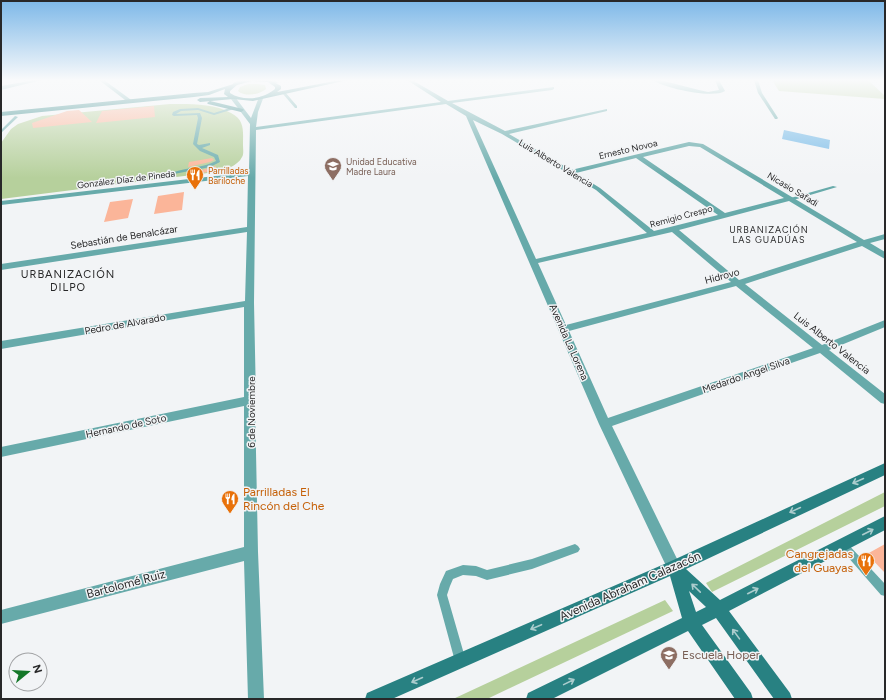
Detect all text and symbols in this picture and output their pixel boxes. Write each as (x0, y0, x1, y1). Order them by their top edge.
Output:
street label: Luis Alberto Valencia (517, 137, 595, 190)
street label: Ernesto Novoa (598, 137, 659, 161)
school or university icon: Unidad Educativa Madre Laura (323, 156, 343, 181)
place label: Unidad Educativa Madre Laura (346, 156, 417, 177)
restaurant icon: Parrilladas Bariloche (185, 165, 205, 190)
place label: Parrilladas Bariloche (208, 165, 249, 186)
street label: González Díaz de Pineda (76, 167, 176, 190)
street label: Nicasio Safadi (765, 169, 821, 209)
street label: Remigio Crespo (649, 202, 713, 230)
street label: Sebastián de Benalcázar (69, 222, 179, 252)
district label: URBANIZACIÓN LAS GUADÚAS (729, 224, 809, 245)
street label: Hidrovo (703, 265, 741, 287)
district label: URBANIZACIÓN DILPO (21, 267, 115, 294)
street label: Avenida La Lorena (546, 302, 592, 382)
street label: Luis Alberto Valencia (791, 309, 873, 377)
street label: Pedro de Alvarado (84, 310, 167, 337)
street label: Medardo Angel Silva (701, 354, 791, 396)
street label: 6 de Noviembre (245, 376, 258, 448)
street label: Hernando de Soto (85, 411, 168, 441)
one-way arrow (852, 478, 864, 486)
place label: Parrilladas El Rincón del Che (243, 485, 325, 513)
restaurant icon: Parrilladas El Rincón del Che (220, 489, 240, 514)
one-way arrow (789, 507, 801, 514)
one-way arrow (862, 528, 874, 535)
place label: Cangrejadas del Guayas (786, 547, 853, 575)
street label: Avenida Abraham Calazacón (557, 548, 703, 624)
restaurant icon: Cangrejadas del Guayas (856, 551, 876, 576)
street label: Bartolomé Ruiz (85, 567, 167, 601)
one-way arrow (691, 583, 701, 593)
one-way arrow (747, 587, 759, 595)
one-way arrow (530, 624, 542, 632)
one-way arrow (732, 628, 740, 639)
school or university icon: Escuela Hoper (659, 645, 679, 670)
place label: Escuela Hoper (682, 648, 760, 662)
north arrow (8, 652, 48, 692)
text: N (30, 663, 45, 675)
one-way arrow (411, 677, 423, 684)
one-way arrow (563, 678, 575, 685)

